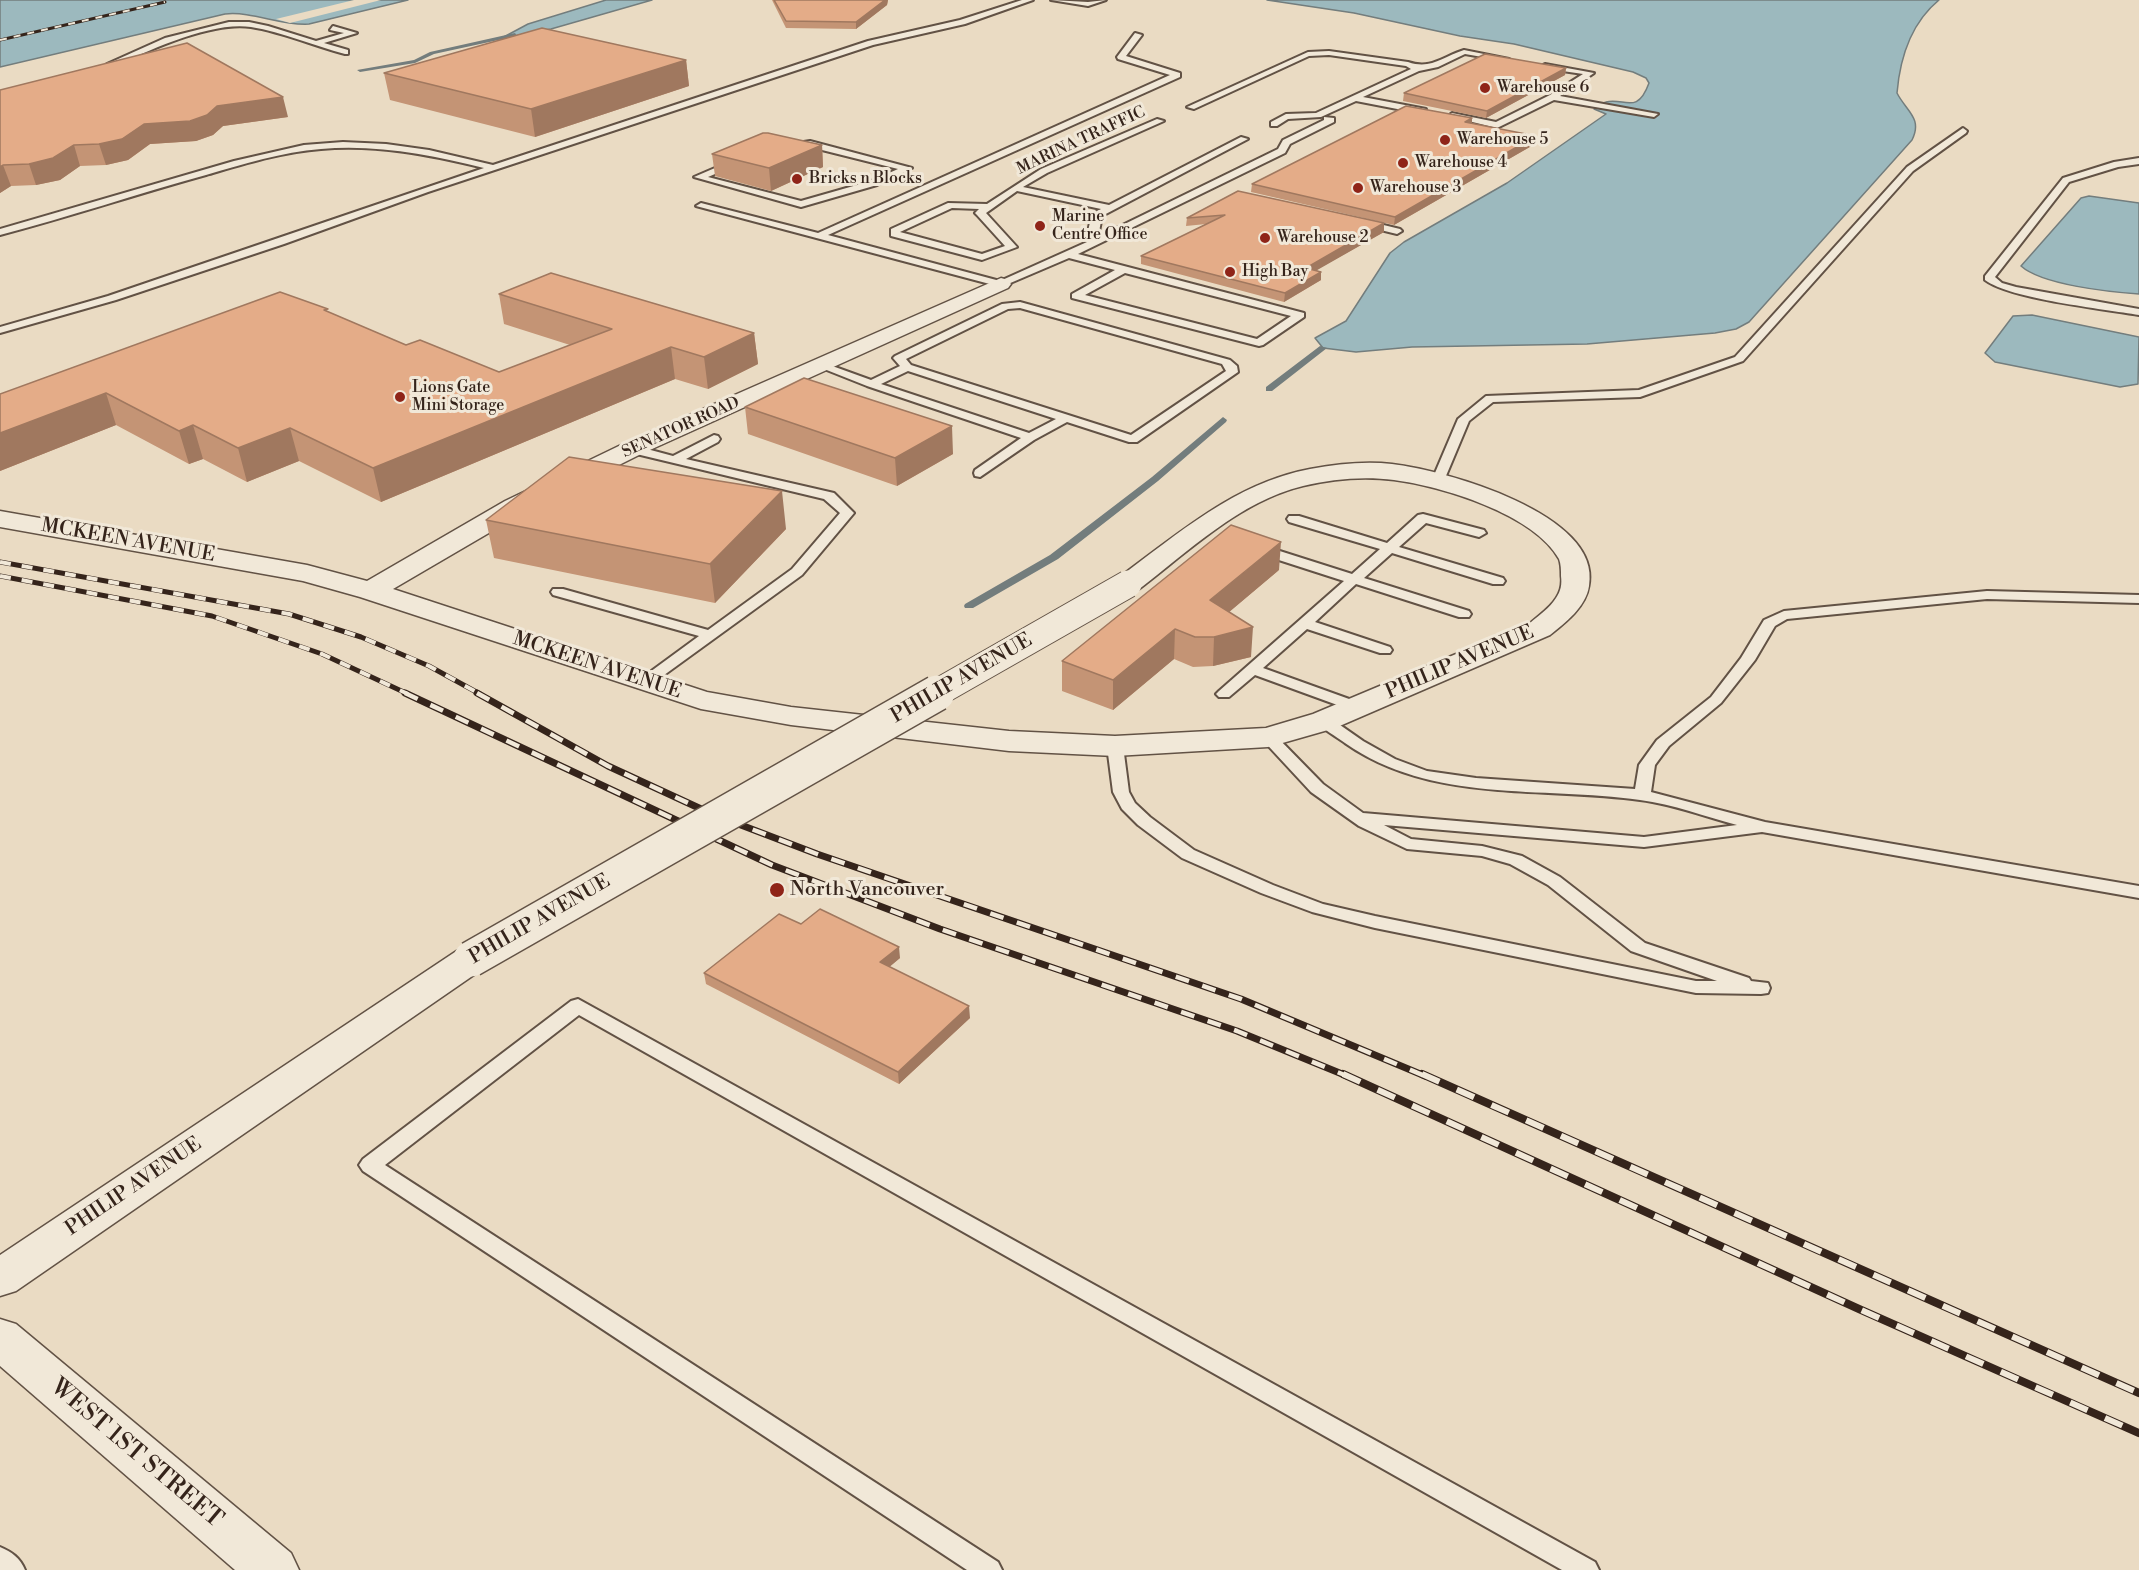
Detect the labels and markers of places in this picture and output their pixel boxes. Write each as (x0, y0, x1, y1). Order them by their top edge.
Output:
place label: Warehouse 6 (1497, 78, 1589, 98)
marker: Warehouse 6 (1478, 81, 1492, 95)
place label: Warehouse 5 (1457, 130, 1548, 150)
marker: Warehouse 5 (1438, 133, 1452, 147)
place label: Warehouse 4 (1415, 153, 1507, 173)
marker: Warehouse 4 (1396, 156, 1410, 170)
place label: Bricks n Blocks (809, 169, 922, 189)
marker: Bricks n Blocks (790, 172, 804, 186)
place label: Warehouse 3 (1370, 178, 1461, 198)
marker: Warehouse 3 (1351, 181, 1365, 195)
place label: Marine Centre Office (1052, 207, 1147, 245)
marker: Marine Centre Office (1033, 219, 1047, 233)
place label: Warehouse 2 (1277, 228, 1369, 248)
marker: Warehouse 2 (1258, 231, 1272, 245)
place label: High Bay (1242, 262, 1308, 282)
marker: High Bay (1223, 265, 1237, 279)
place label: Lions Gate Mini Storage (412, 378, 504, 416)
marker: Lions Gate Mini Storage (393, 390, 407, 404)
place label: North Vancouver (790, 878, 944, 902)
marker: North Vancouver (768, 881, 786, 899)

